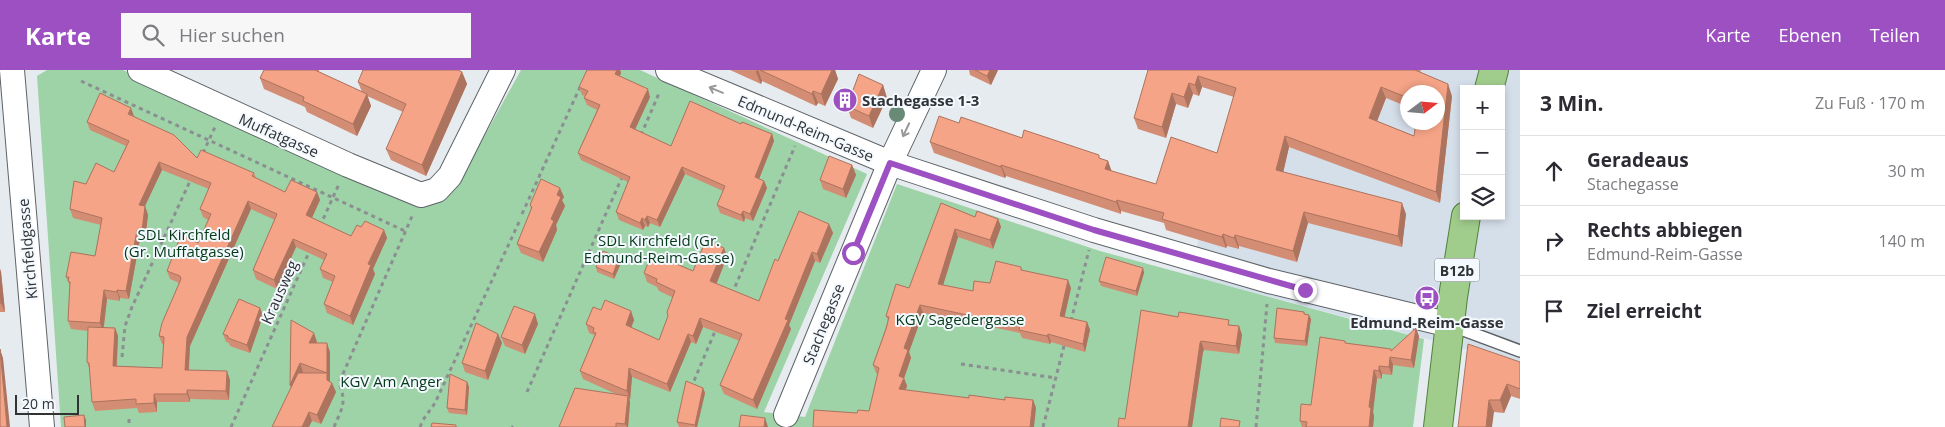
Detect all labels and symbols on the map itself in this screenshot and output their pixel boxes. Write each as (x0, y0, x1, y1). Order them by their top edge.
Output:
one-way arrow (709, 85, 724, 95)
north arrow (1400, 85, 1445, 130)
building icon: Stachegasse 1-3 (832, 87, 858, 113)
street label: Edmund-Reim-Gasse (735, 90, 877, 166)
place label: Stachegasse 1-3 (862, 90, 979, 110)
street label: Muffatgasse (236, 108, 322, 162)
one-way arrow (900, 122, 910, 137)
street label: Kirchfeldgasse (13, 198, 41, 300)
park label: SDL Kirchfeld (Gr. Muffatgasse) (124, 224, 244, 261)
park label: SDL Kirchfeld (Gr. Edmund-Reim-Gasse) (584, 230, 734, 267)
route start (842, 242, 865, 265)
street label: Krausweg (256, 257, 302, 327)
road number: B12b (1434, 258, 1480, 282)
route end (1294, 279, 1317, 302)
street label: Stachegasse (798, 280, 848, 368)
bus stop icon: Edmund-Reim-Gasse (1414, 285, 1440, 311)
park label: KGV Sagedergasse (896, 309, 1025, 329)
place label: Edmund-Reim-Gasse (1350, 312, 1504, 332)
park label: KGV Am Anger (340, 371, 442, 391)
scale bar (15, 392, 79, 415)

